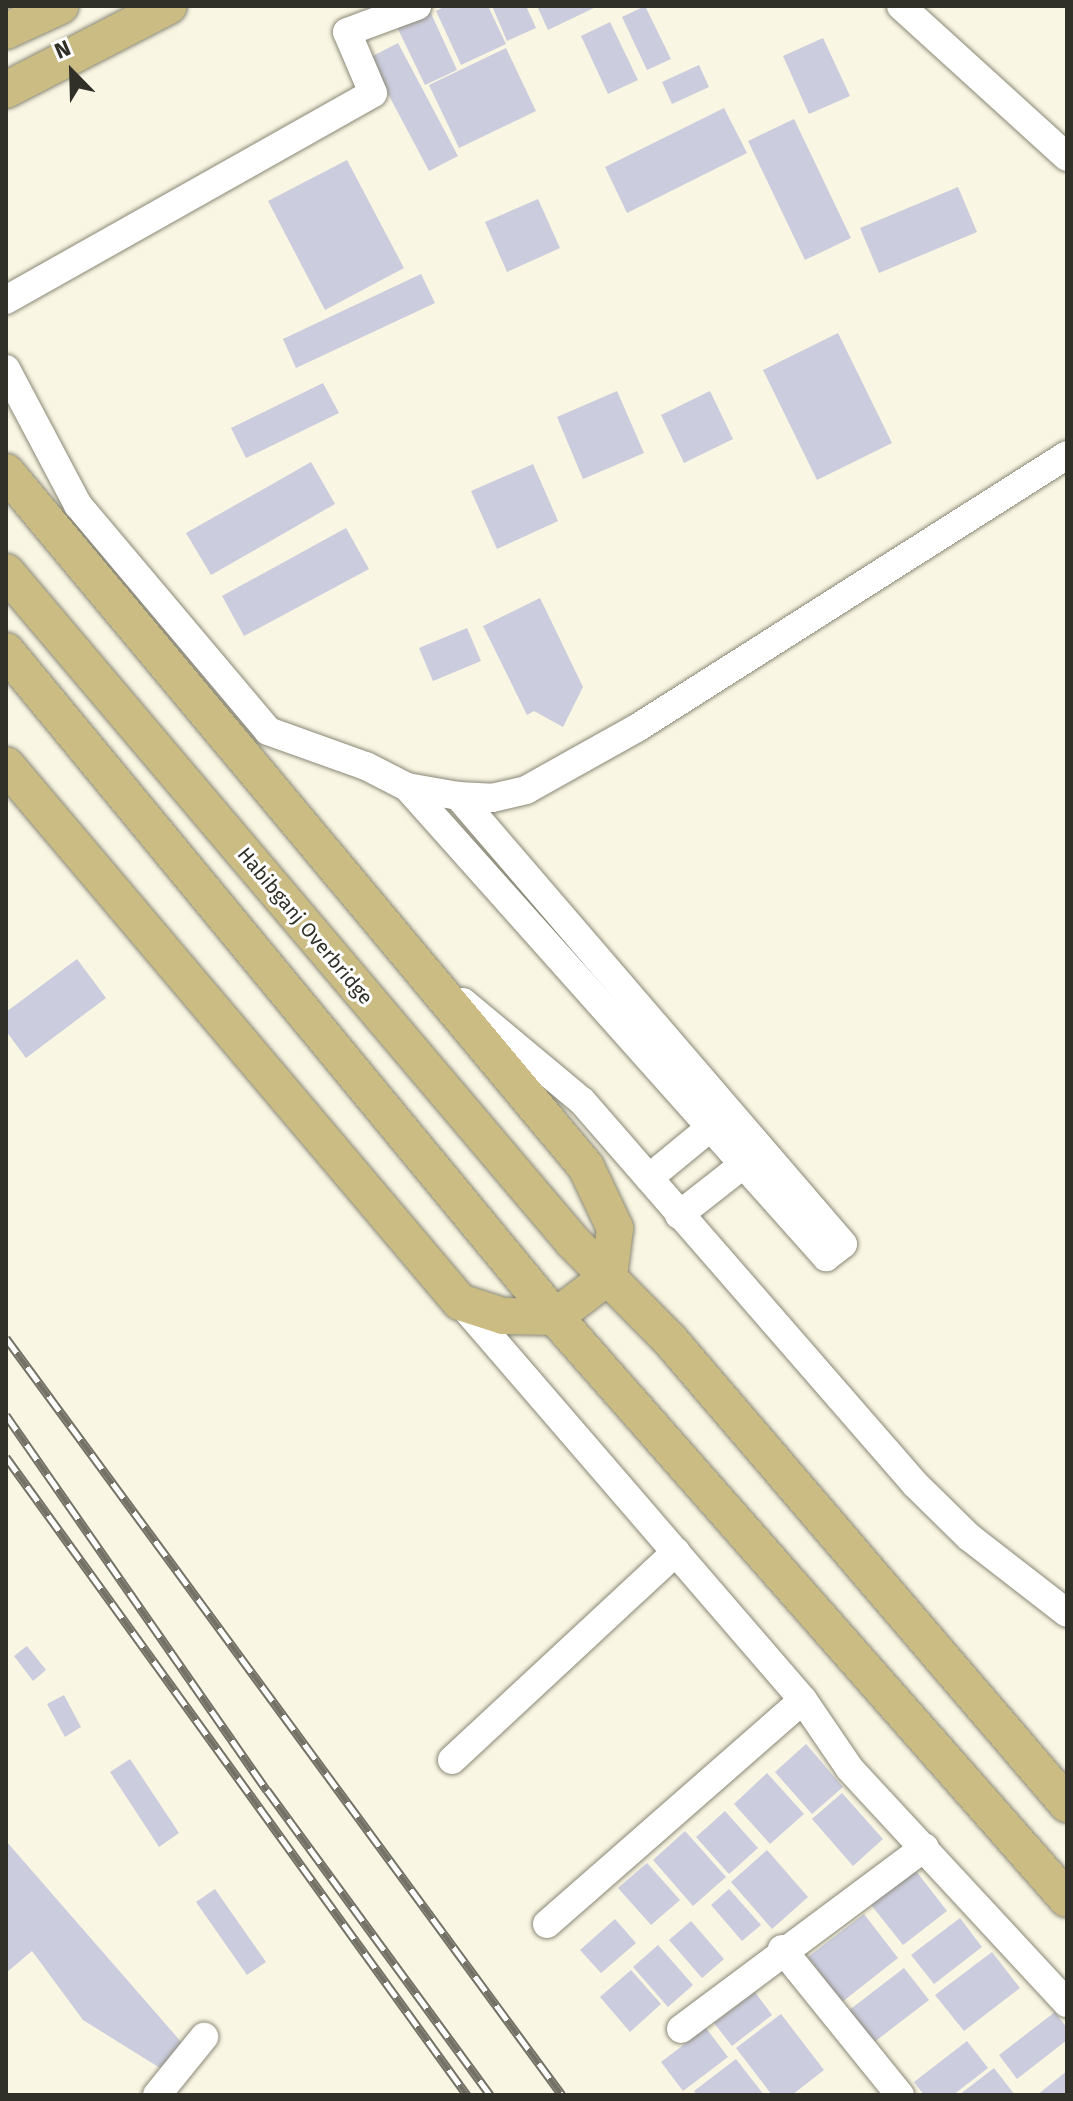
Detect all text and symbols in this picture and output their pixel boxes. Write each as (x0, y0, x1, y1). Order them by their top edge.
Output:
north arrow (32, 32, 112, 112)
text: N (50, 34, 74, 65)
street label: Habibganj Overbridge (232, 843, 378, 1009)

